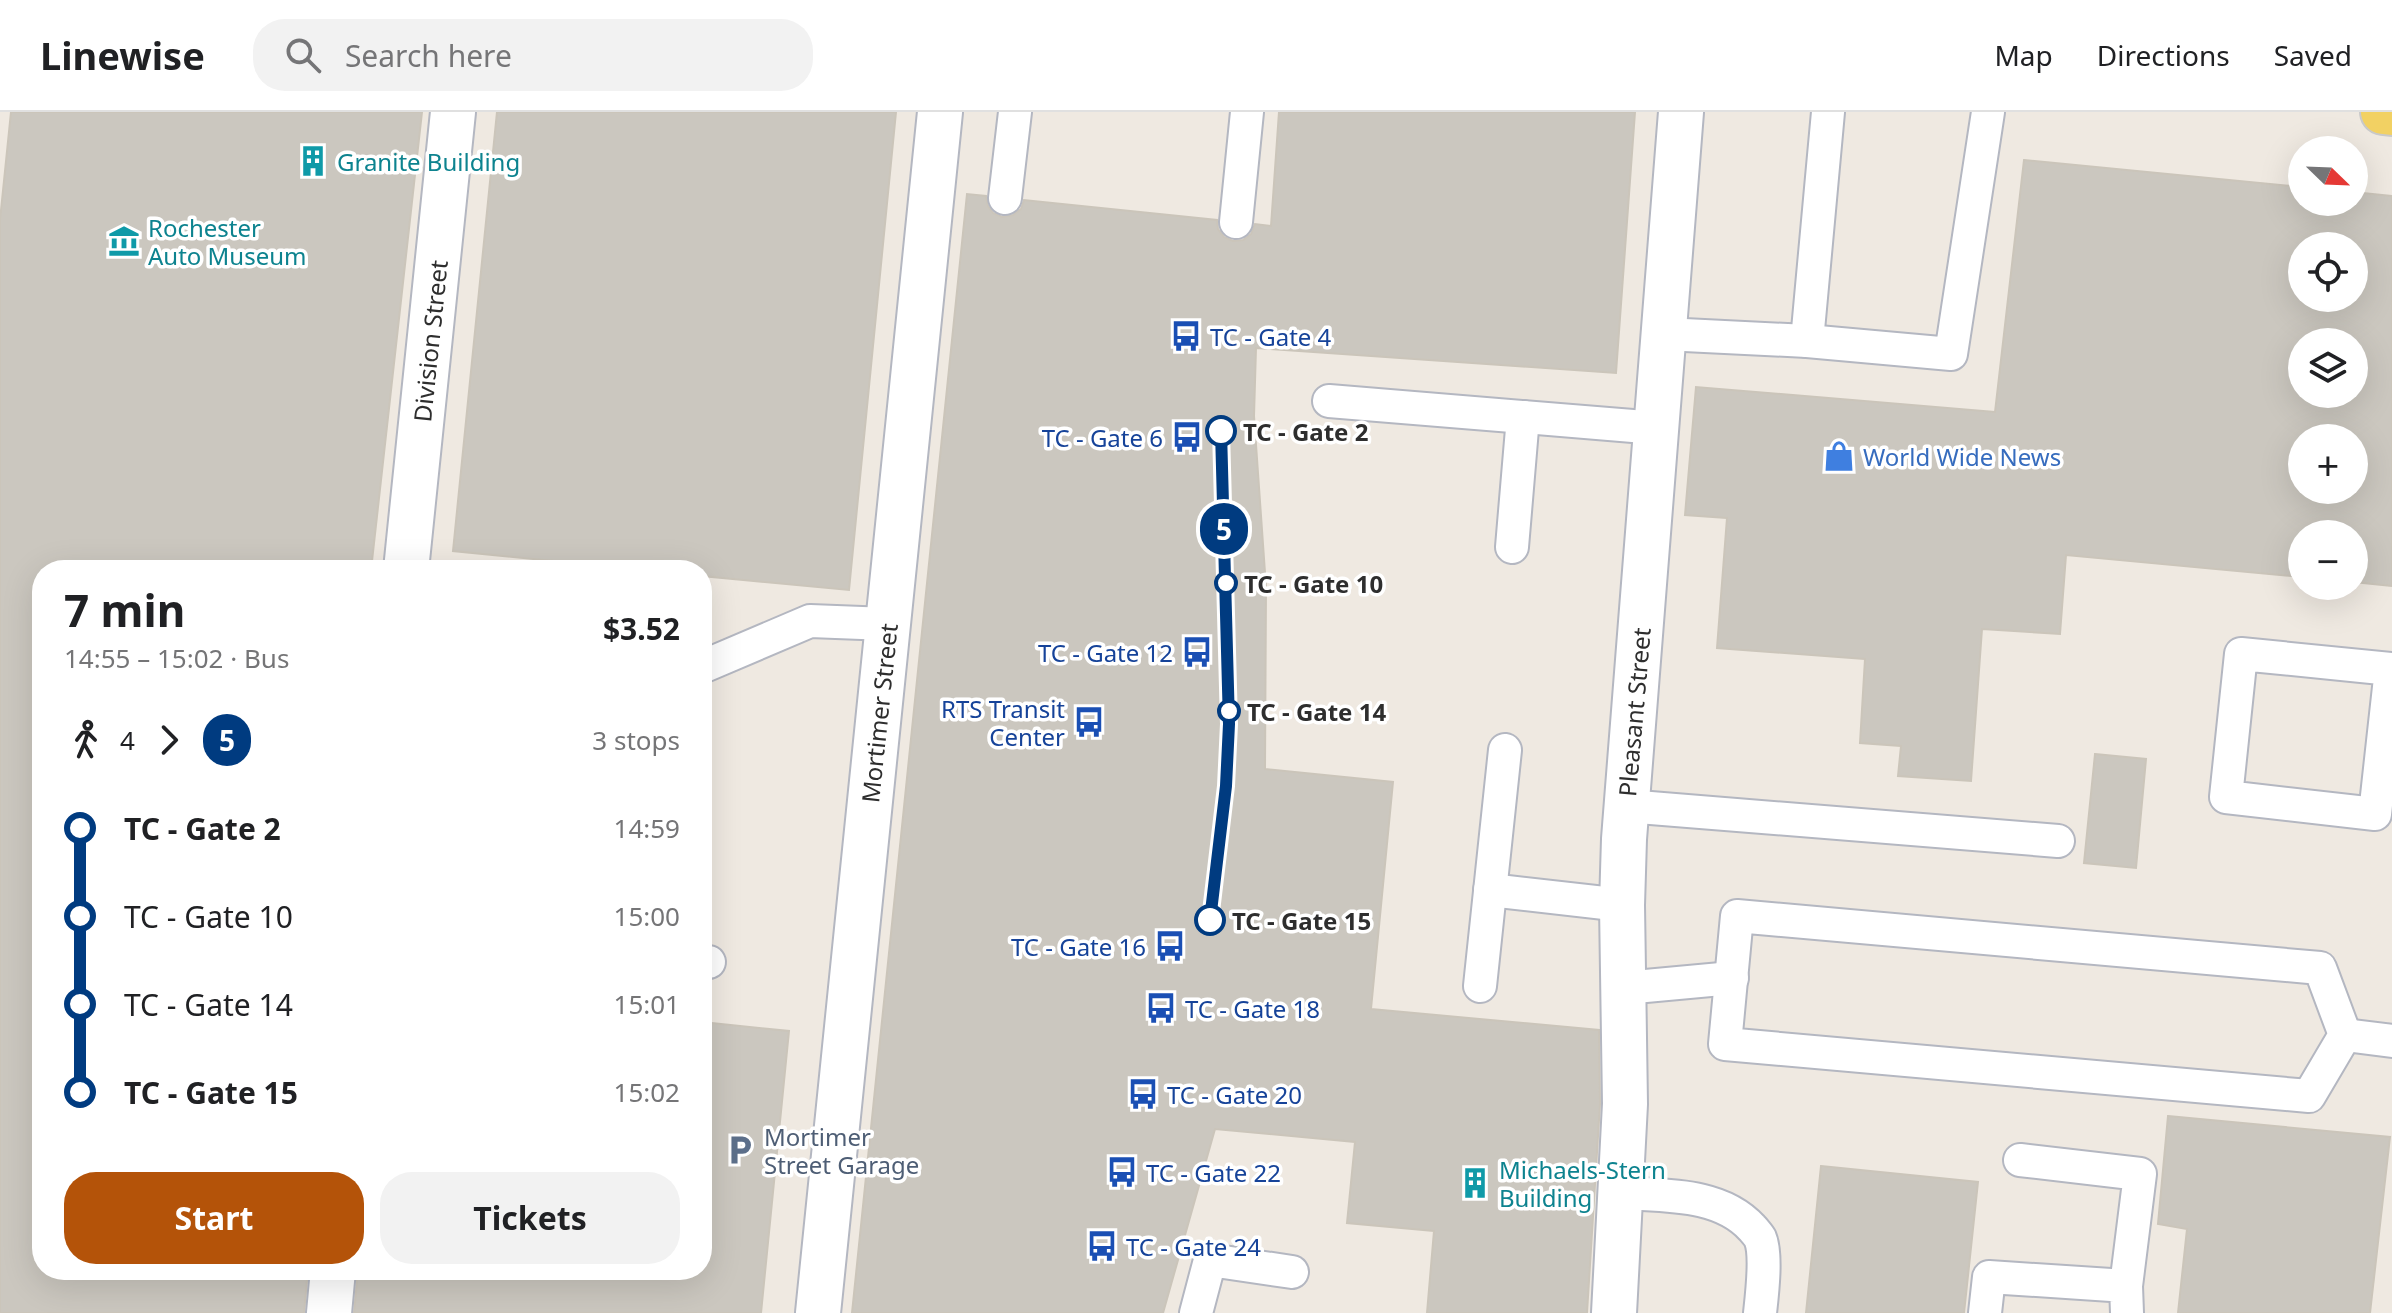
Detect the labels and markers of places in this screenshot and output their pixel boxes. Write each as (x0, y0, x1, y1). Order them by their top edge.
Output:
building icon: Granite Building (296, 144, 330, 178)
place label: Granite Building (337, 145, 520, 178)
place label: Rochester Auto Museum (148, 211, 307, 272)
museum icon: Rochester Auto Museum (107, 224, 141, 258)
bus stop icon: TC - Gate 4 (1169, 319, 1203, 353)
place label: TC - Gate 4 (1210, 320, 1332, 353)
place label: TC - Gate 2 (1243, 415, 1368, 448)
marker: TC - Gate 2 (1206, 416, 1236, 446)
bus stop icon: TC - Gate 6 (1170, 420, 1204, 454)
place label: TC - Gate 6 (1042, 421, 1163, 454)
shop icon: World Wide News (1822, 439, 1856, 473)
place label: World Wide News (1863, 440, 2061, 473)
place label: TC - Gate 10 (1244, 567, 1383, 600)
marker: TC - Gate 10 (1215, 572, 1237, 594)
bus stop icon: TC - Gate 12 (1180, 635, 1214, 669)
place label: TC - Gate 12 (1038, 636, 1173, 669)
place label: RTS Transit Center (941, 692, 1065, 753)
place label: TC - Gate 14 (1247, 695, 1386, 728)
marker: TC - Gate 14 (1218, 700, 1240, 722)
bus stop icon: RTS Transit Center (1072, 705, 1106, 739)
place label: TC - Gate 15 (1232, 904, 1371, 937)
marker: TC - Gate 15 (1195, 905, 1225, 935)
bus stop icon: TC - Gate 16 (1153, 929, 1187, 963)
place label: TC - Gate 16 (1011, 930, 1146, 963)
bus stop icon: TC - Gate 18 (1144, 991, 1178, 1025)
place label: TC - Gate 18 (1185, 992, 1320, 1025)
bus stop icon: TC - Gate 20 (1126, 1077, 1160, 1111)
place label: TC - Gate 20 (1167, 1078, 1302, 1111)
place label: Mortimer Street Garage (764, 1120, 919, 1181)
parking icon: Mortimer Street Garage (723, 1133, 757, 1167)
place label: Michaels-Stern Building (1499, 1153, 1666, 1214)
bus stop icon: TC - Gate 22 (1105, 1155, 1139, 1189)
place label: TC - Gate 22 (1146, 1156, 1281, 1189)
building icon: Michaels-Stern Building (1458, 1166, 1492, 1200)
bus stop icon: TC - Gate 24 (1085, 1229, 1119, 1263)
place label: TC - Gate 24 (1126, 1230, 1261, 1263)

